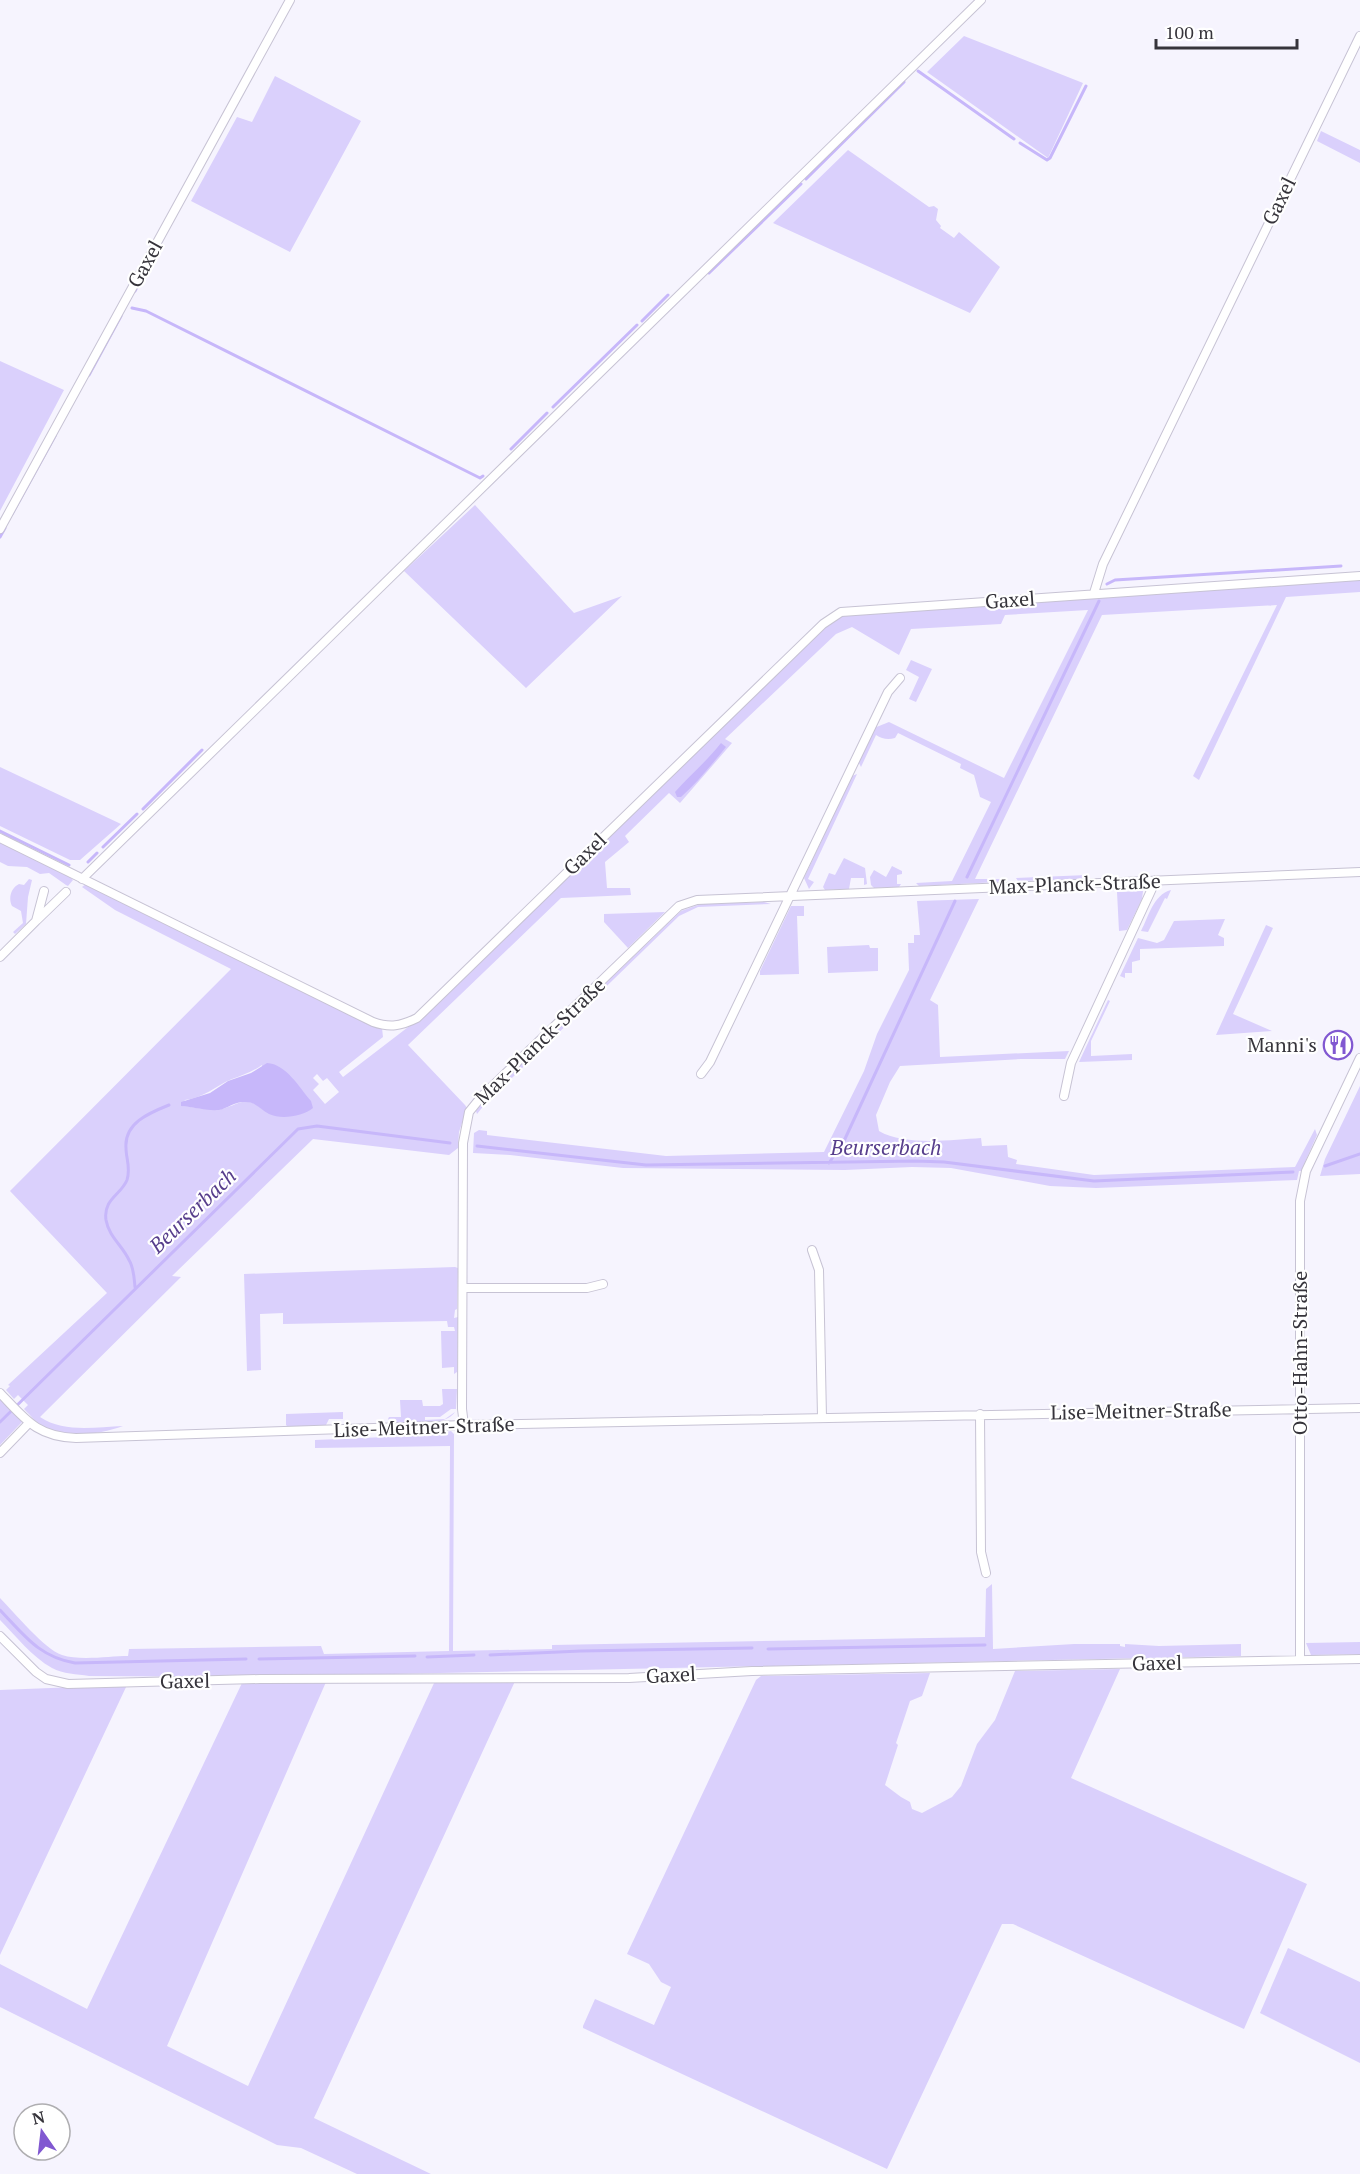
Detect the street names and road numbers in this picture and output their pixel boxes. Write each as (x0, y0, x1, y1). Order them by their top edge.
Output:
street label: Gaxel (1255, 172, 1302, 229)
street label: Gaxel (121, 235, 169, 292)
street label: Gaxel (984, 584, 1036, 615)
street label: Gaxel (557, 827, 612, 881)
street label: Max-Planck-Straße (989, 867, 1161, 900)
street label: Max-Planck-Straße (468, 971, 611, 1110)
street label: Otto-Hahn-Straße (1286, 1271, 1313, 1435)
street label: Lise-Meitner-Straße (1050, 1395, 1232, 1426)
street label: Lise-Meitner-Straße (333, 1410, 515, 1443)
street label: Gaxel (1132, 1649, 1182, 1676)
street label: Gaxel (645, 1660, 697, 1689)
street label: Gaxel (160, 1667, 210, 1694)

